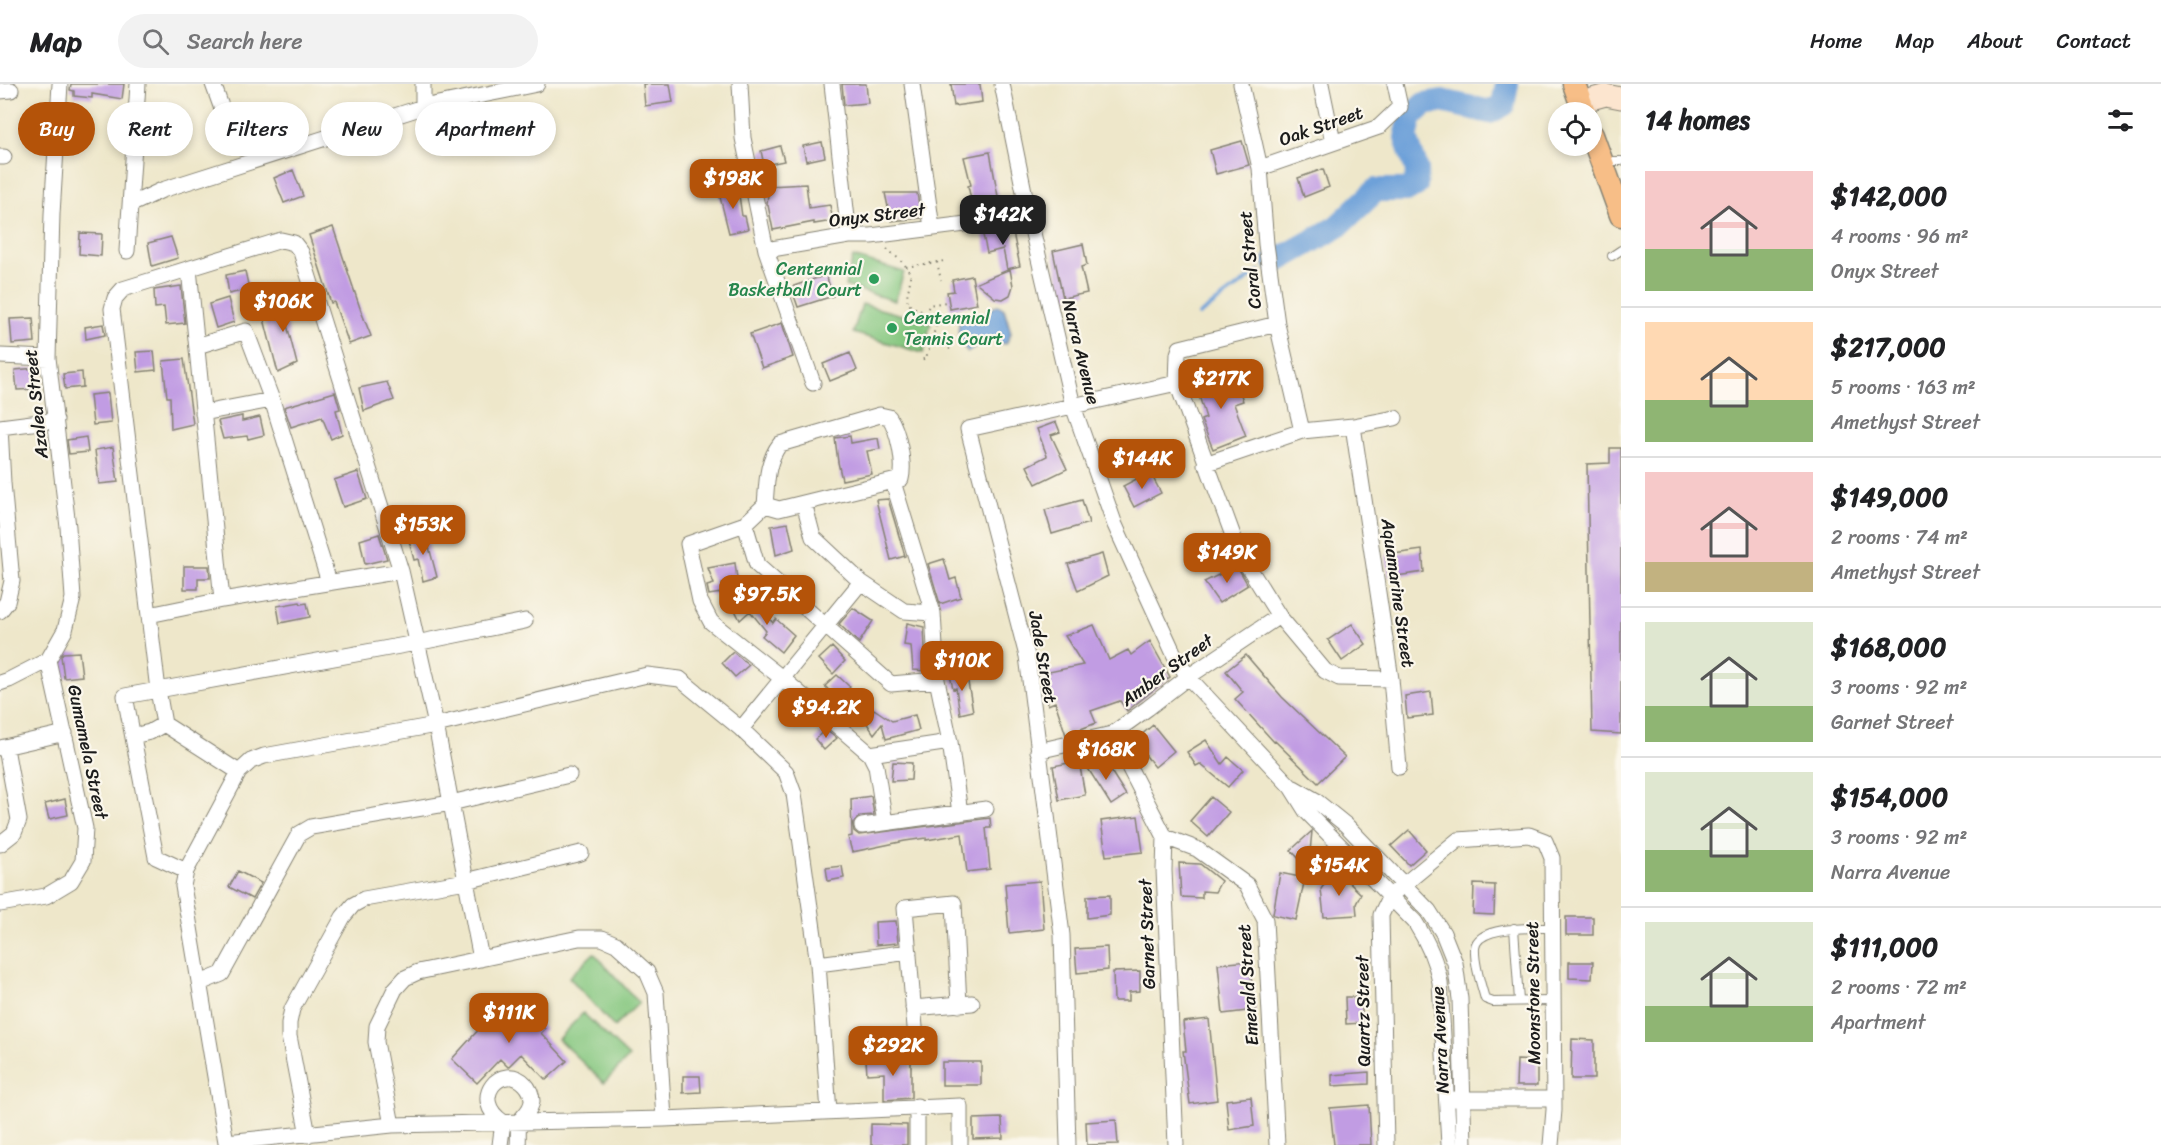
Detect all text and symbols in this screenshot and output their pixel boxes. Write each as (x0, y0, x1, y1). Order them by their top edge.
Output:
search box (118, 14, 538, 68)
text: Map (30, 17, 82, 66)
text: Search here (187, 22, 303, 61)
text: Home (1810, 22, 1862, 60)
text: Map (1895, 22, 1934, 60)
text: About (1967, 22, 2024, 60)
text: Contact (2057, 22, 2131, 60)
icon: search (139, 25, 172, 58)
street label: Oak Street (1275, 97, 1368, 155)
text: 14 homes (1645, 97, 1750, 143)
chip: Buy (18, 102, 95, 156)
chip: Rent (107, 102, 193, 156)
chip: Filters (205, 102, 309, 156)
chip: New (321, 102, 403, 156)
chip: Apartment (415, 102, 556, 156)
map controls (1548, 102, 1602, 156)
button: locate (1548, 102, 1602, 156)
icon: filters (2104, 104, 2137, 137)
pin: $198K (691, 159, 775, 210)
text: $198K (704, 161, 762, 196)
text: $142,000 (1831, 173, 1947, 219)
street label: Onyx Street (827, 193, 928, 237)
pin: $142K (961, 195, 1045, 246)
icon: home (1693, 195, 1765, 267)
text: $142K (974, 197, 1032, 232)
street label: Coral Street (1229, 209, 1271, 311)
text: 4 rooms · 96 m² (1831, 219, 1969, 254)
place label: Centennial Basketball Court (728, 253, 863, 306)
text: Onyx Street (1831, 254, 1939, 289)
marker: Centennial Basketball Court (867, 272, 881, 286)
pin: $106K (241, 282, 325, 333)
text: $106K (254, 284, 312, 319)
street label: Narra Avenue (1052, 296, 1110, 408)
place label: Centennial Tennis Court (904, 302, 1003, 355)
marker: Centennial Tennis Court (885, 321, 899, 335)
text: $217,000 (1831, 324, 1946, 370)
icon: home (1693, 346, 1765, 418)
street label: Azalea Street (14, 348, 58, 461)
pin: $217K (1179, 359, 1263, 410)
text: $217K (1192, 361, 1250, 396)
text: 5 rooms · 163 m² (1831, 370, 1976, 405)
text: Amethyst Street (1831, 405, 1980, 440)
pin: $144K (1100, 439, 1184, 490)
text: $144K (1112, 441, 1172, 476)
text: $149,000 (1831, 474, 1948, 520)
icon: home (1693, 496, 1765, 568)
pin: $153K (381, 505, 465, 556)
text: $153K (394, 507, 452, 542)
street label: Aquamarine Street (1372, 515, 1424, 670)
text: 2 rooms · 74 m² (1831, 520, 1968, 555)
pin: $149K (1185, 533, 1269, 584)
text: $149K (1198, 535, 1256, 570)
text: Amethyst Street (1831, 555, 1980, 590)
pin: $97.5K (718, 575, 816, 626)
text: $97.5K (733, 577, 801, 612)
street label: Jade Street (1019, 607, 1067, 706)
text: $168,000 (1831, 624, 1946, 670)
street label: Amber Street (1113, 625, 1221, 715)
pin: $110K (920, 641, 1004, 692)
text: $110K (934, 643, 990, 678)
icon: home (1693, 646, 1765, 718)
text: 3 rooms · 92 m² (1831, 670, 1967, 705)
street label: Gumamela Street (58, 682, 118, 823)
pin: $94.2K (777, 688, 875, 739)
text: $94.2K (792, 690, 860, 725)
text: Garnet Street (1831, 705, 1954, 740)
pin: $168K (1064, 730, 1148, 781)
text: $168K (1077, 732, 1135, 767)
text: $154,000 (1831, 774, 1948, 820)
icon: home (1693, 796, 1765, 868)
text: 3 rooms · 92 m² (1831, 820, 1967, 855)
pin: $154K (1297, 846, 1381, 897)
text: $154K (1310, 848, 1368, 883)
text: Narra Avenue (1831, 855, 1950, 890)
street label: Garnet Street (1129, 878, 1165, 990)
street label: Moonstone Street (1516, 921, 1550, 1065)
street label: Emerald Street (1228, 923, 1268, 1047)
text: $111,000 (1831, 924, 1938, 970)
icon: home (1693, 946, 1765, 1018)
street label: Quartz Street (1346, 954, 1380, 1067)
text: 2 rooms · 72 m² (1831, 970, 1967, 1005)
street label: Narra Avenue (1421, 986, 1459, 1094)
pin: $111K (467, 993, 551, 1044)
text: $111K (483, 995, 535, 1030)
text: Apartment (1831, 1005, 1925, 1040)
pin: $292K (851, 1026, 935, 1077)
text: $292K (863, 1028, 923, 1063)

